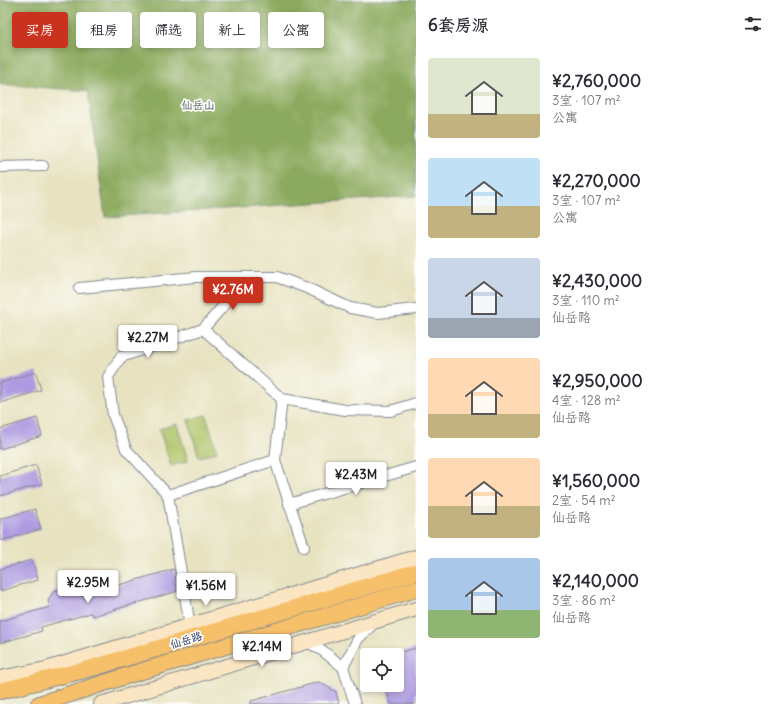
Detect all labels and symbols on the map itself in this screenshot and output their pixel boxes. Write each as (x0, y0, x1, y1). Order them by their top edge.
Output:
park label: 仙岳山 (182, 98, 215, 112)
pin: ¥2.76M (200, 277, 266, 311)
pin: ¥2.27M (115, 325, 181, 359)
pin: ¥2.43M (323, 462, 389, 496)
pin: ¥2.95M (55, 570, 121, 604)
pin: ¥1.56M (173, 573, 239, 607)
street label: 仙岳路 (168, 628, 204, 652)
pin: ¥2.14M (229, 634, 295, 668)

